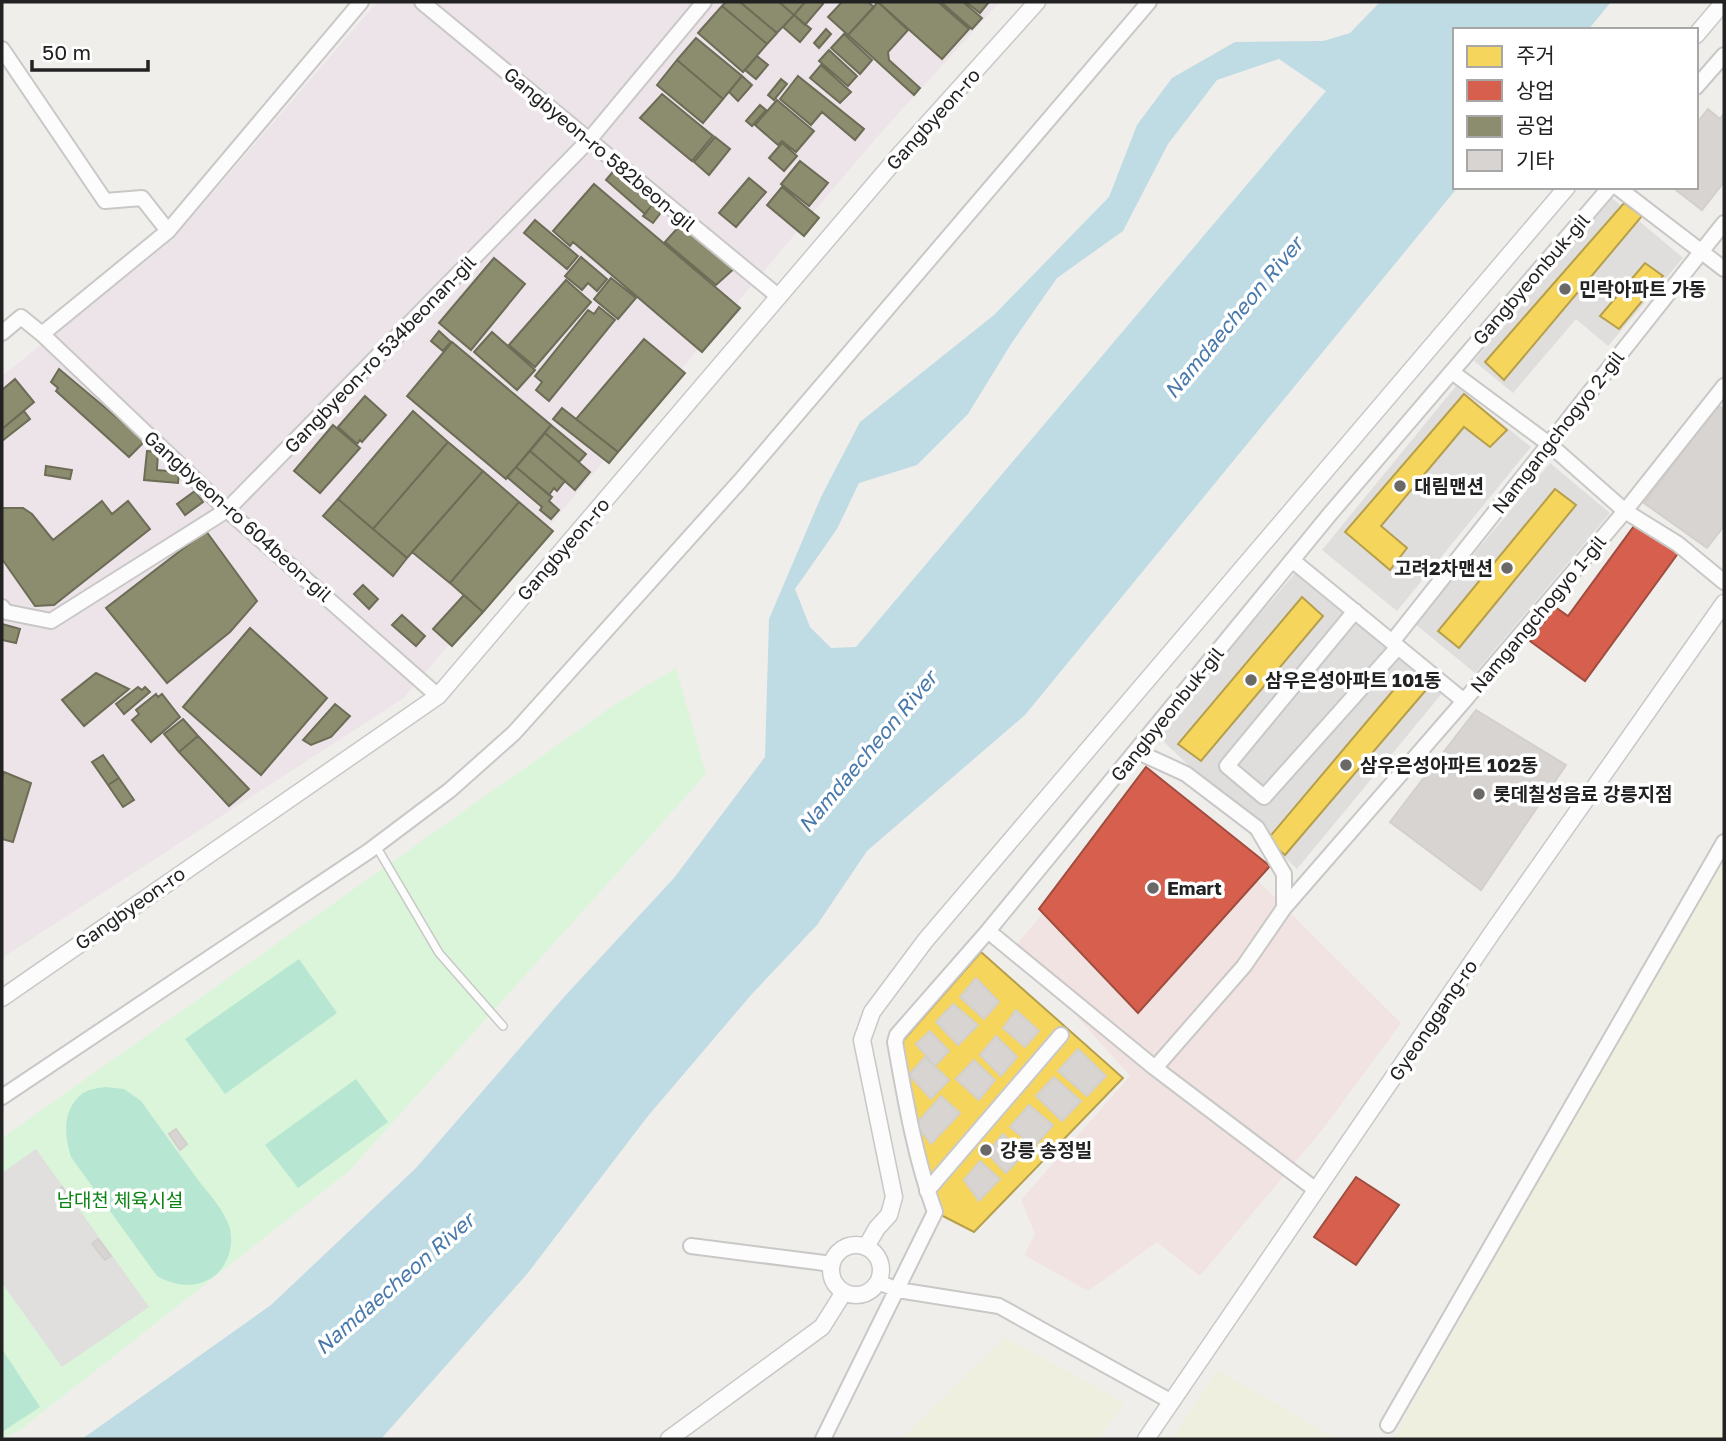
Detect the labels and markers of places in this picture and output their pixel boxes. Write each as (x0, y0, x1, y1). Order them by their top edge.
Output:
place label: 민락아파트 가동 (1579, 277, 1706, 300)
marker: 민락아파트 가동 (1557, 281, 1573, 297)
place label: 대림맨션 (1414, 474, 1484, 497)
marker: 대림맨션 (1392, 478, 1408, 494)
place label: 고려2차맨션 (1394, 556, 1493, 579)
marker: 고려2차맨션 (1499, 560, 1515, 576)
place label: 삼우은성아파트 101동 (1265, 668, 1442, 691)
marker: 삼우은성아파트 101동 (1243, 672, 1259, 688)
place label: 삼우은성아파트 102동 (1360, 753, 1538, 776)
marker: 삼우은성아파트 102동 (1338, 757, 1354, 773)
place label: 롯데칠성음료 강릉지점 (1493, 782, 1673, 805)
marker: 롯데칠성음료 강릉지점 (1471, 786, 1487, 802)
place label: Emart (1167, 876, 1222, 899)
marker: Emart (1145, 880, 1161, 896)
place label: 강릉 송정빌 (1000, 1138, 1092, 1161)
marker: 강릉 송정빌 (978, 1142, 994, 1158)

